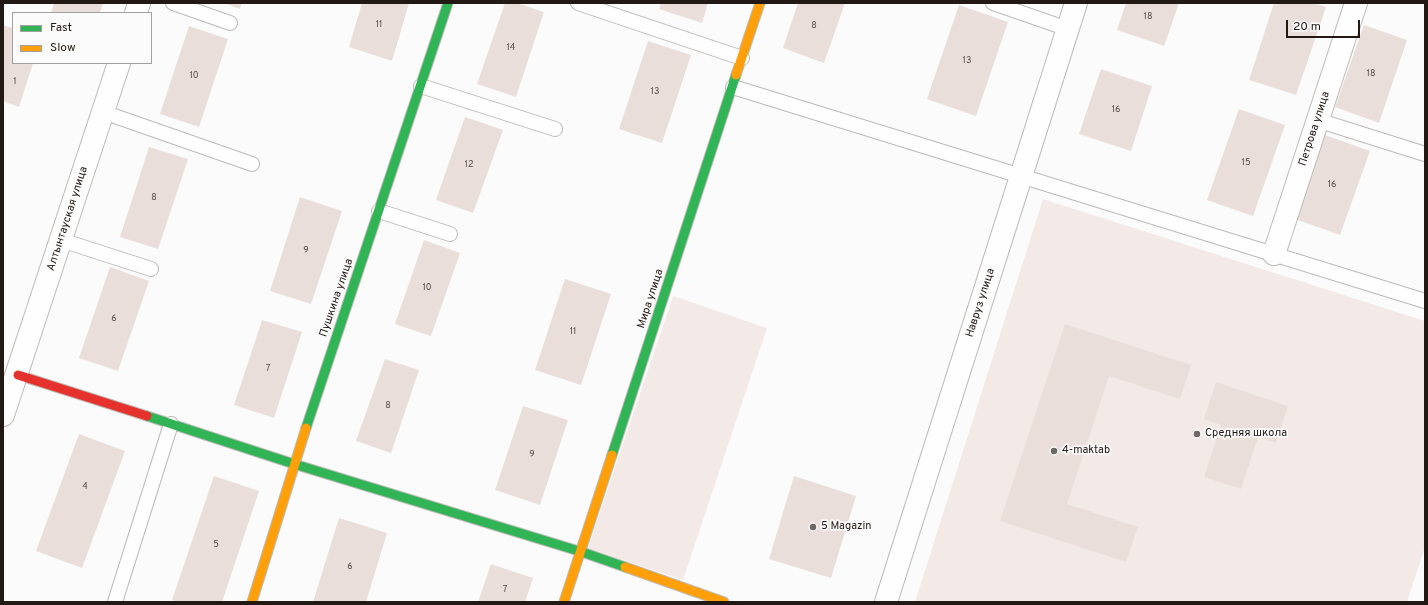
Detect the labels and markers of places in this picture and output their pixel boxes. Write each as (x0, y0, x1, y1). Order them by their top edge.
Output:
place label: Средняя школа (1205, 427, 1287, 441)
marker: Средняя школа (1192, 429, 1202, 439)
place label: 4-maktab (1062, 444, 1110, 458)
marker: 4-maktab (1049, 446, 1059, 456)
place label: 5 Magazin (821, 520, 871, 534)
marker: 5 Magazin (808, 522, 818, 532)

